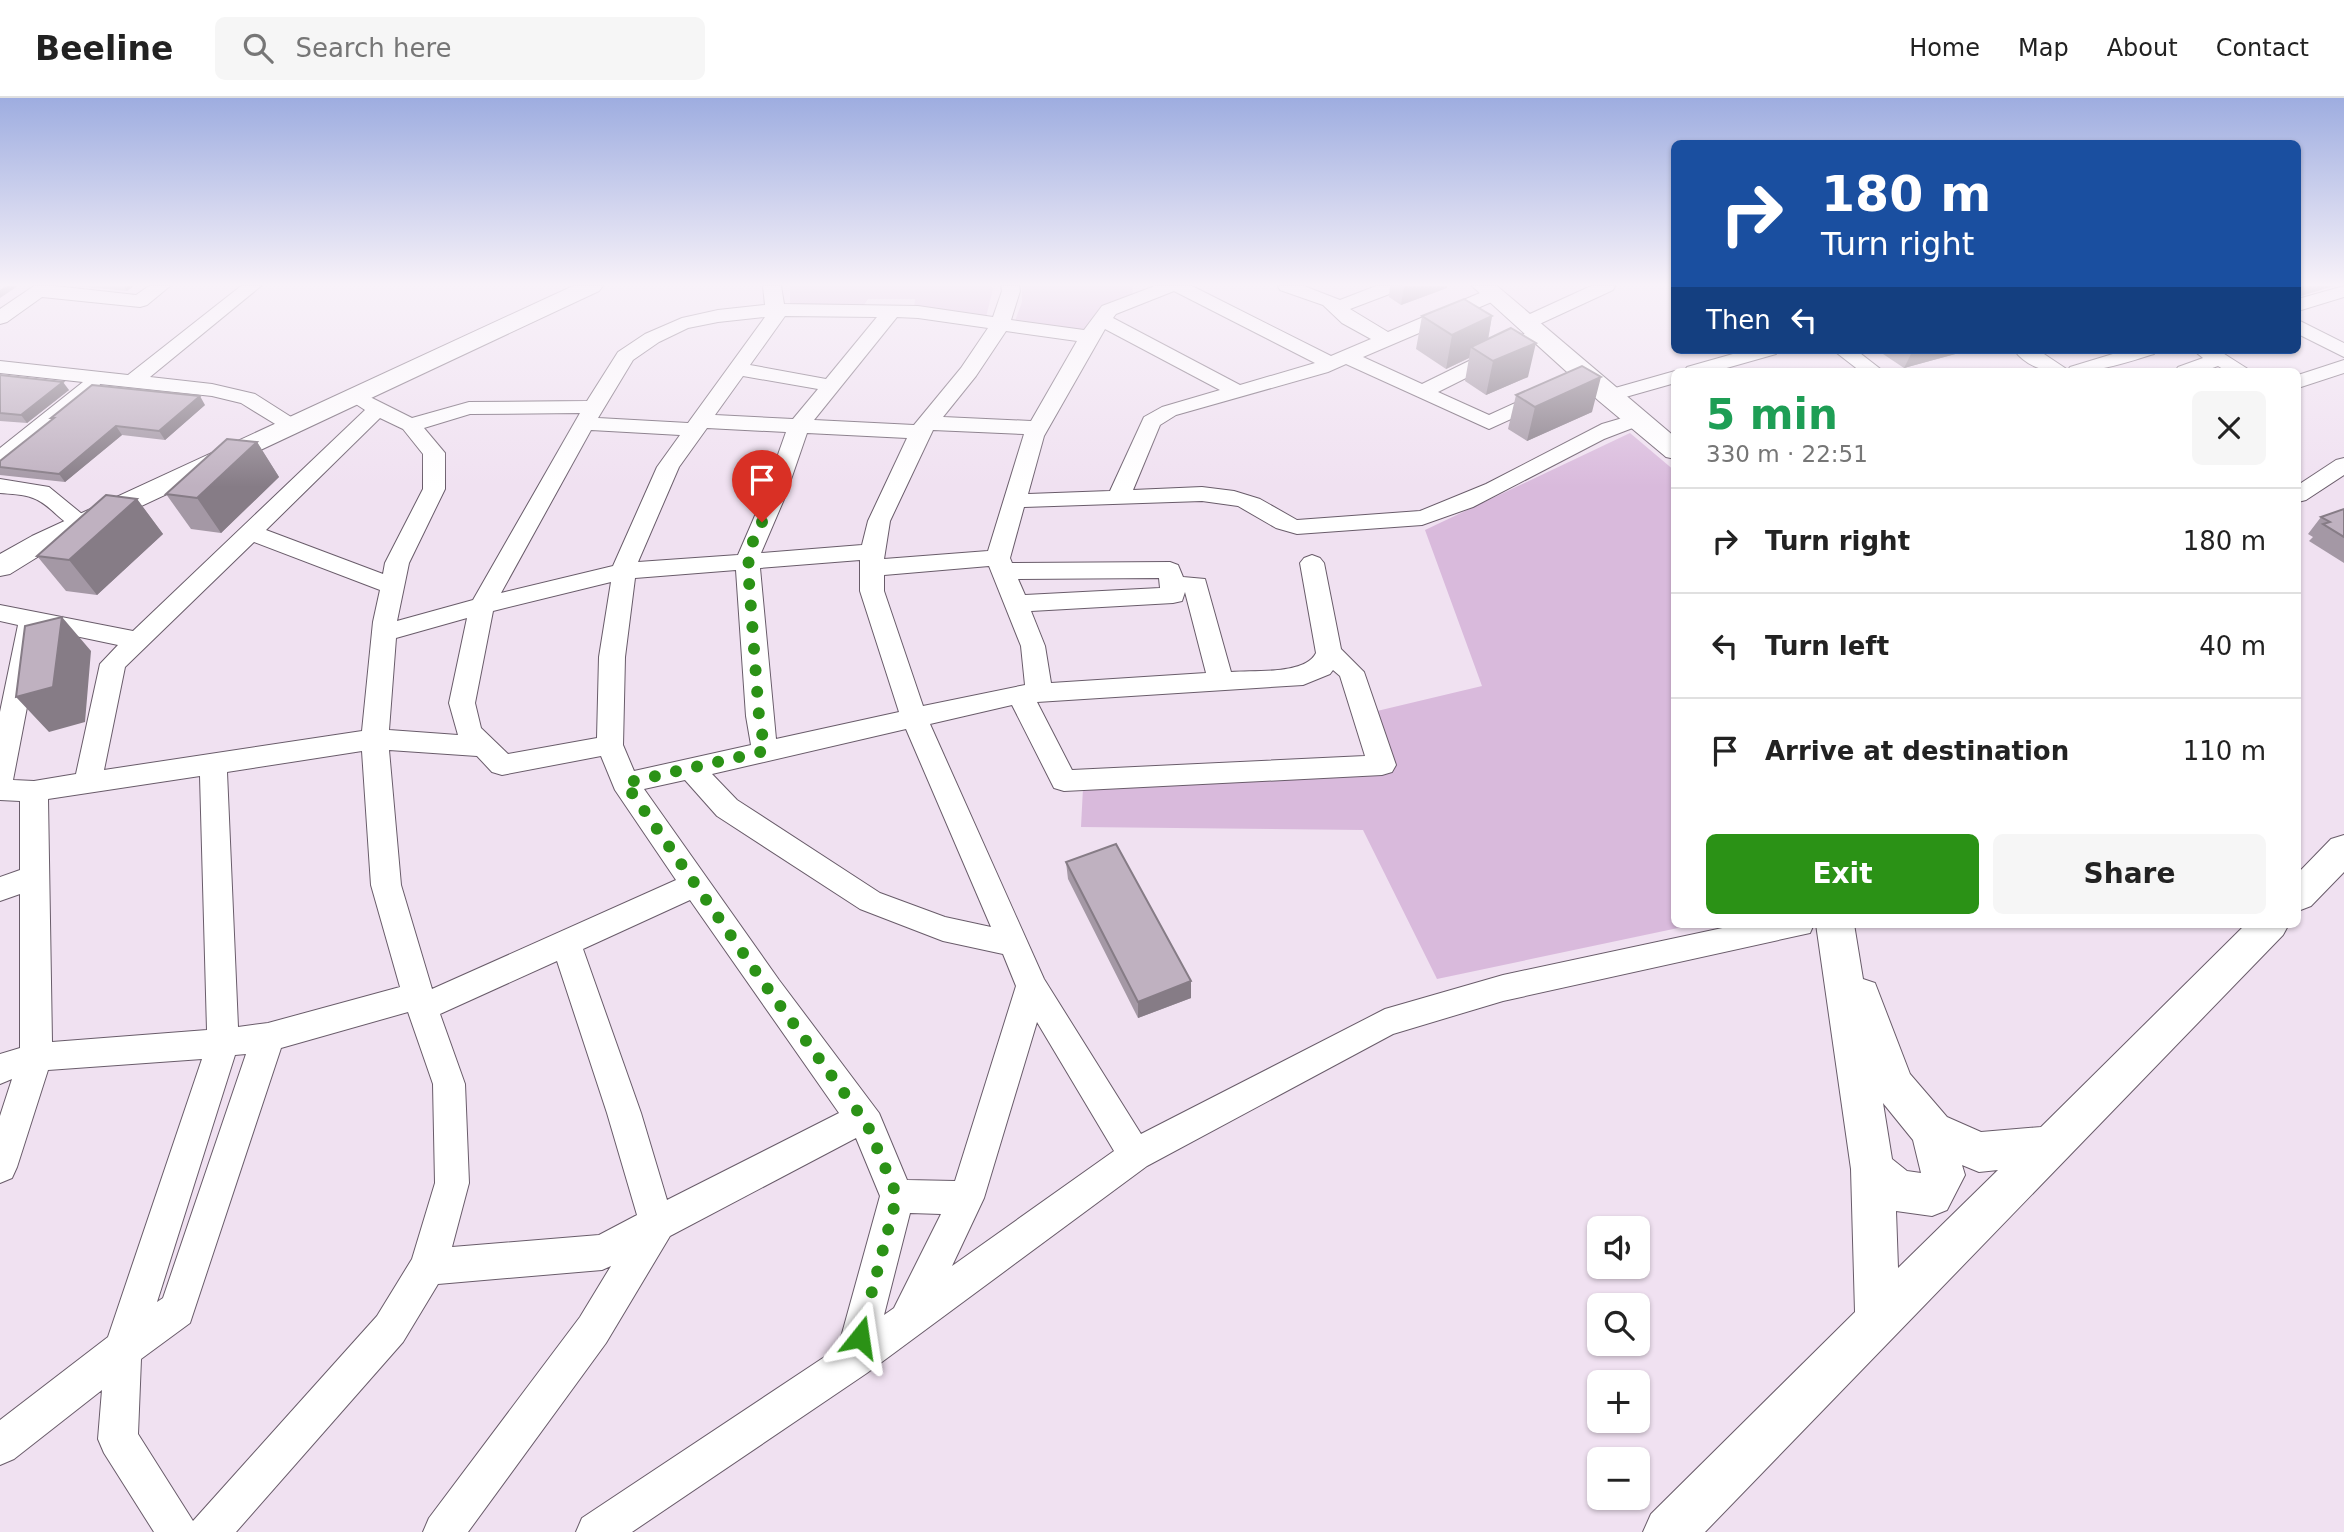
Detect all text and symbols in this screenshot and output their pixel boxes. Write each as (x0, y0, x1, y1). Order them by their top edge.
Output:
search box (215, 17, 705, 80)
text: Beeline (35, 29, 173, 68)
icon: search (239, 29, 277, 67)
text: Search here (295, 33, 452, 63)
text: Home (1909, 34, 1980, 62)
text: Map (2018, 34, 2069, 62)
text: About (2107, 34, 2178, 62)
text: Contact (2216, 34, 2309, 62)
text: 180 m (1821, 166, 1991, 223)
icon: right (1706, 168, 1797, 259)
text: Turn right (1821, 225, 1974, 263)
icon: left (1785, 301, 1823, 339)
text: Then (1706, 305, 1771, 335)
text: 5 min (1706, 390, 1838, 439)
button: close (2192, 391, 2266, 465)
text: 330 m · 22:51 (1706, 441, 1868, 467)
pin (732, 450, 792, 522)
icon: arrive (743, 461, 781, 499)
icon: right (1706, 522, 1744, 560)
text: Turn right (1765, 526, 1910, 556)
text: 180 m (2183, 526, 2266, 556)
icon: left (1706, 627, 1744, 665)
text: Turn left (1765, 631, 1889, 661)
text: 40 m (2199, 631, 2266, 661)
icon: arrive (1706, 732, 1744, 770)
text: Arrive at destination (1765, 736, 2069, 766)
text: 110 m (2183, 736, 2266, 766)
button: Exit (1706, 834, 1979, 914)
button: Share (1993, 834, 2266, 914)
map controls (1587, 1216, 1650, 1510)
button: sound (1587, 1216, 1650, 1279)
button: search (1587, 1293, 1650, 1356)
position arrow (823, 1300, 897, 1374)
button: + (1587, 1370, 1650, 1433)
button: − (1587, 1447, 1650, 1510)

